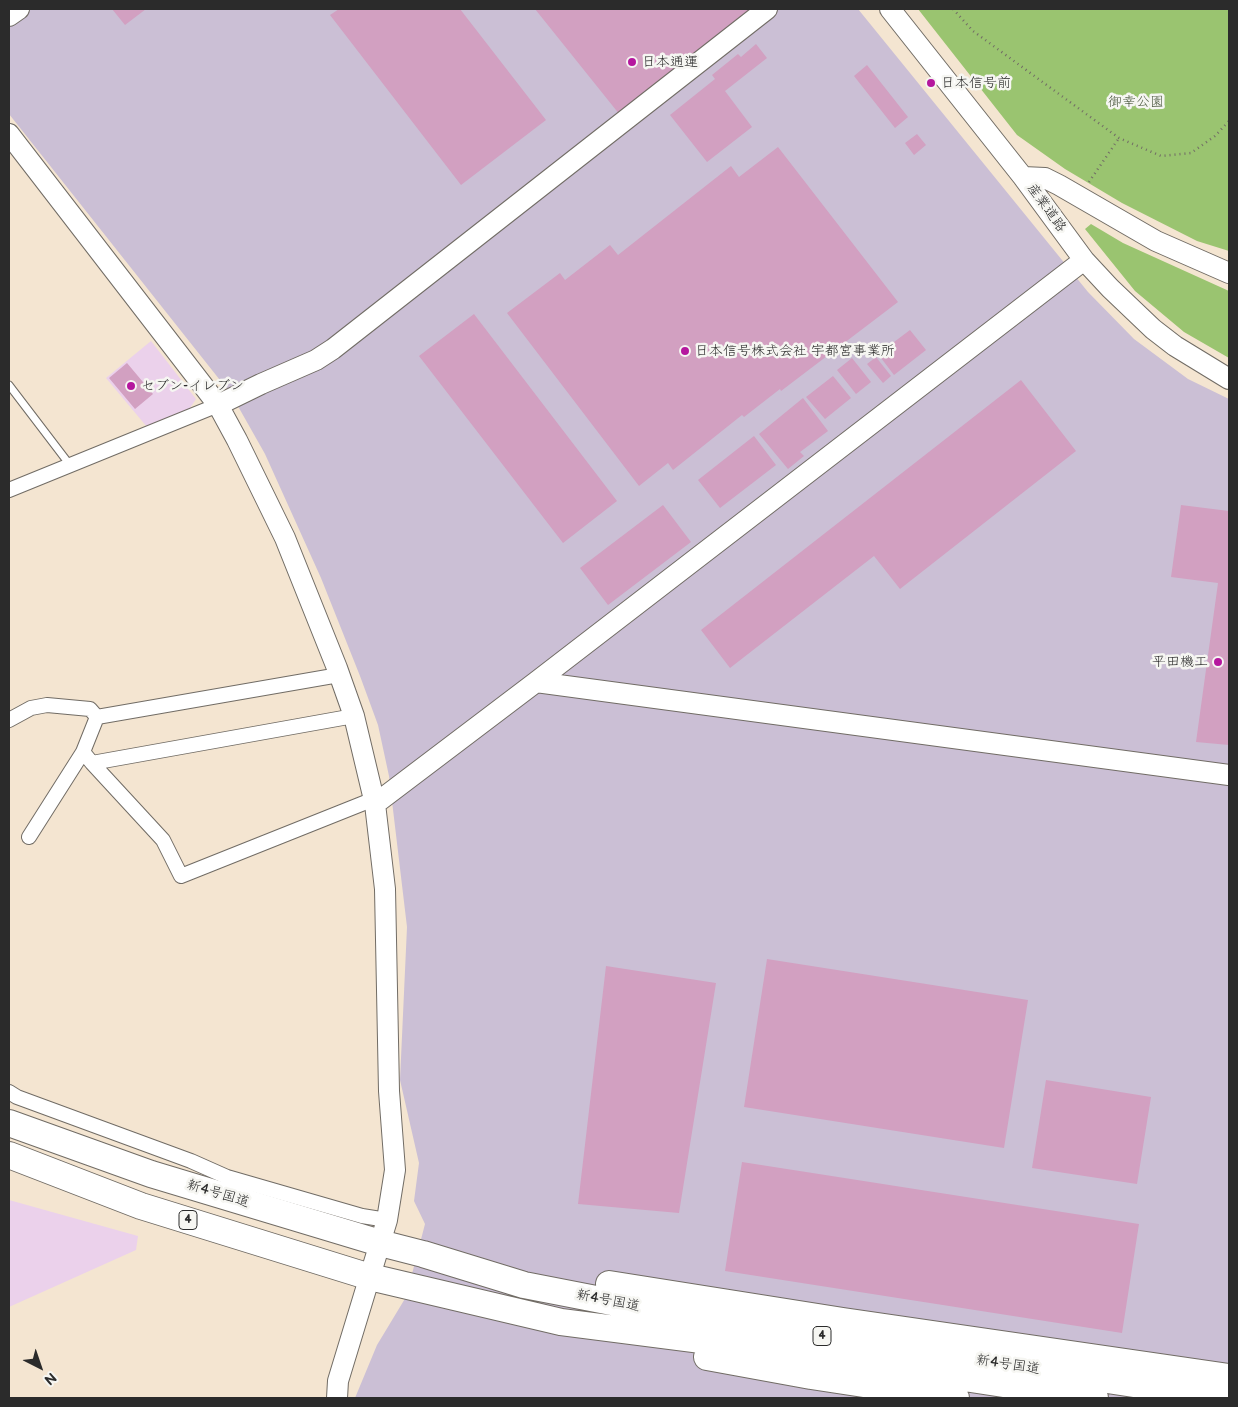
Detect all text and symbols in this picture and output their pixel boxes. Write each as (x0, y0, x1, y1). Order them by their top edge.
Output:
place label: 日本通運 (642, 54, 698, 70)
marker: 日本通運 (626, 56, 638, 68)
place label: 日本信号前 (941, 75, 1011, 91)
marker: 日本信号前 (925, 77, 937, 89)
park label: 御幸公園 (1108, 94, 1164, 110)
street label: 産業道路 (1023, 180, 1069, 236)
place label: 日本信号株式会社 宇都宮事業所 (695, 343, 895, 359)
marker: 日本信号株式会社 宇都宮事業所 (679, 345, 691, 357)
place label: セブン-イレブン (141, 378, 244, 394)
marker: セブン-イレブン (125, 380, 137, 392)
place label: 平田機工 (1152, 654, 1208, 670)
marker: 平田機工 (1212, 656, 1224, 668)
street label: 新4号国道 (185, 1177, 251, 1211)
road number: 4 (179, 1210, 197, 1230)
street label: 新4号国道 (575, 1287, 641, 1315)
road number: 4 (813, 1326, 831, 1345)
north arrow (15, 1342, 65, 1392)
street label: 新4号国道 (975, 1352, 1041, 1378)
text: N (41, 1369, 60, 1389)

